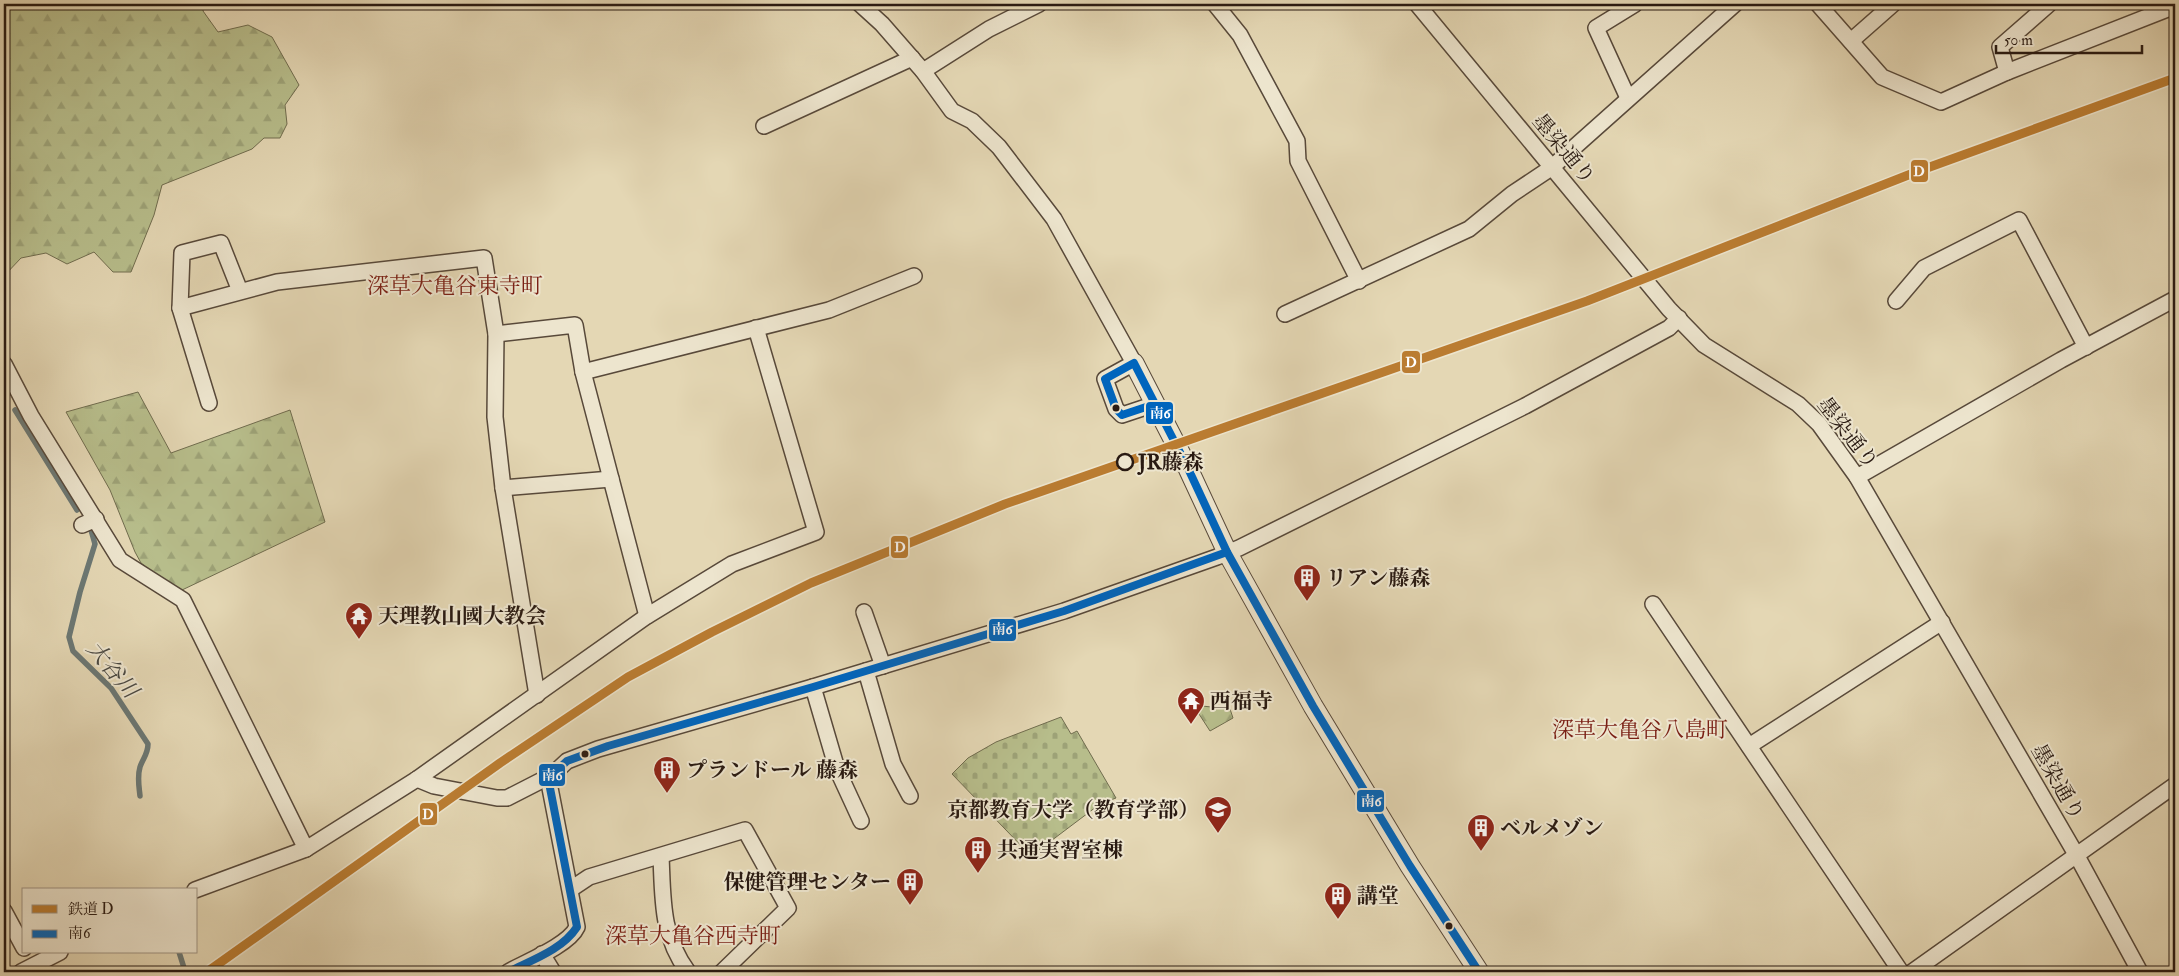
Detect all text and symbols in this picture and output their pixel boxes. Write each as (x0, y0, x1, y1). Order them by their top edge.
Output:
scale bar (1996, 22, 2143, 54)
text: 50 m (2004, 31, 2033, 50)
street label: 墨染通り (1526, 108, 1601, 190)
line badge: D (1910, 159, 1929, 183)
text: D (1913, 163, 1925, 180)
district label: 深草大亀谷東寺町 (367, 272, 543, 300)
line badge: D (1401, 350, 1421, 374)
text: D (1405, 354, 1417, 371)
street label: 墨染通り (1811, 392, 1884, 475)
line badge: 南6 (1145, 401, 1174, 425)
unlabelled marker (1111, 403, 1121, 413)
text: 南6 (1149, 405, 1171, 422)
place label: JR藤森 (1137, 449, 1204, 476)
marker: JR藤森 (1116, 453, 1134, 471)
line badge: D (890, 535, 909, 559)
text: D (894, 539, 906, 556)
building icon: リアン藤森 (1292, 563, 1322, 602)
place label: リアン藤森 (1326, 565, 1430, 592)
temple icon: 天理教山國大教会 (344, 601, 374, 640)
place label: 天理教山國大教会 (378, 603, 546, 630)
line badge: 南6 (988, 618, 1017, 642)
text: 南6 (991, 621, 1013, 638)
water label: 大谷川 (80, 635, 145, 705)
temple icon: 西福寺 (1176, 686, 1206, 725)
place label: 西福寺 (1210, 688, 1273, 715)
district label: 深草大亀谷八島町 (1552, 716, 1728, 744)
street label: 墨染通り (2025, 739, 2090, 825)
unlabelled marker (580, 749, 590, 759)
building icon: プランドール 藤森 (652, 755, 682, 794)
place label: プランドール 藤森 (686, 757, 858, 784)
line badge: 南6 (538, 763, 566, 787)
text: 南6 (541, 767, 563, 784)
line badge: 南6 (1356, 789, 1385, 813)
text: 南6 (1360, 793, 1382, 810)
school or university icon: 京都教育大学（教育学部） (1203, 795, 1233, 834)
place label: 京都教育大学（教育学部） (947, 797, 1199, 824)
line badge: D (419, 802, 438, 826)
text: D (422, 806, 434, 823)
building icon: ベルメゾン (1466, 813, 1496, 852)
place label: ベルメゾン (1500, 815, 1604, 842)
building icon: 共通実習室棟 (963, 835, 993, 874)
place label: 共通実習室棟 (997, 837, 1123, 864)
building icon: 保健管理センター (895, 867, 925, 906)
place label: 保健管理センター (724, 869, 891, 896)
building icon: 講堂 (1323, 881, 1353, 920)
place label: 講堂 (1357, 883, 1399, 910)
legend (22, 888, 198, 954)
text: 鉄道 D (68, 900, 113, 919)
unlabelled marker (1444, 921, 1454, 931)
district label: 深草大亀谷西寺町 (605, 922, 781, 950)
text: 南6 (68, 924, 92, 943)

